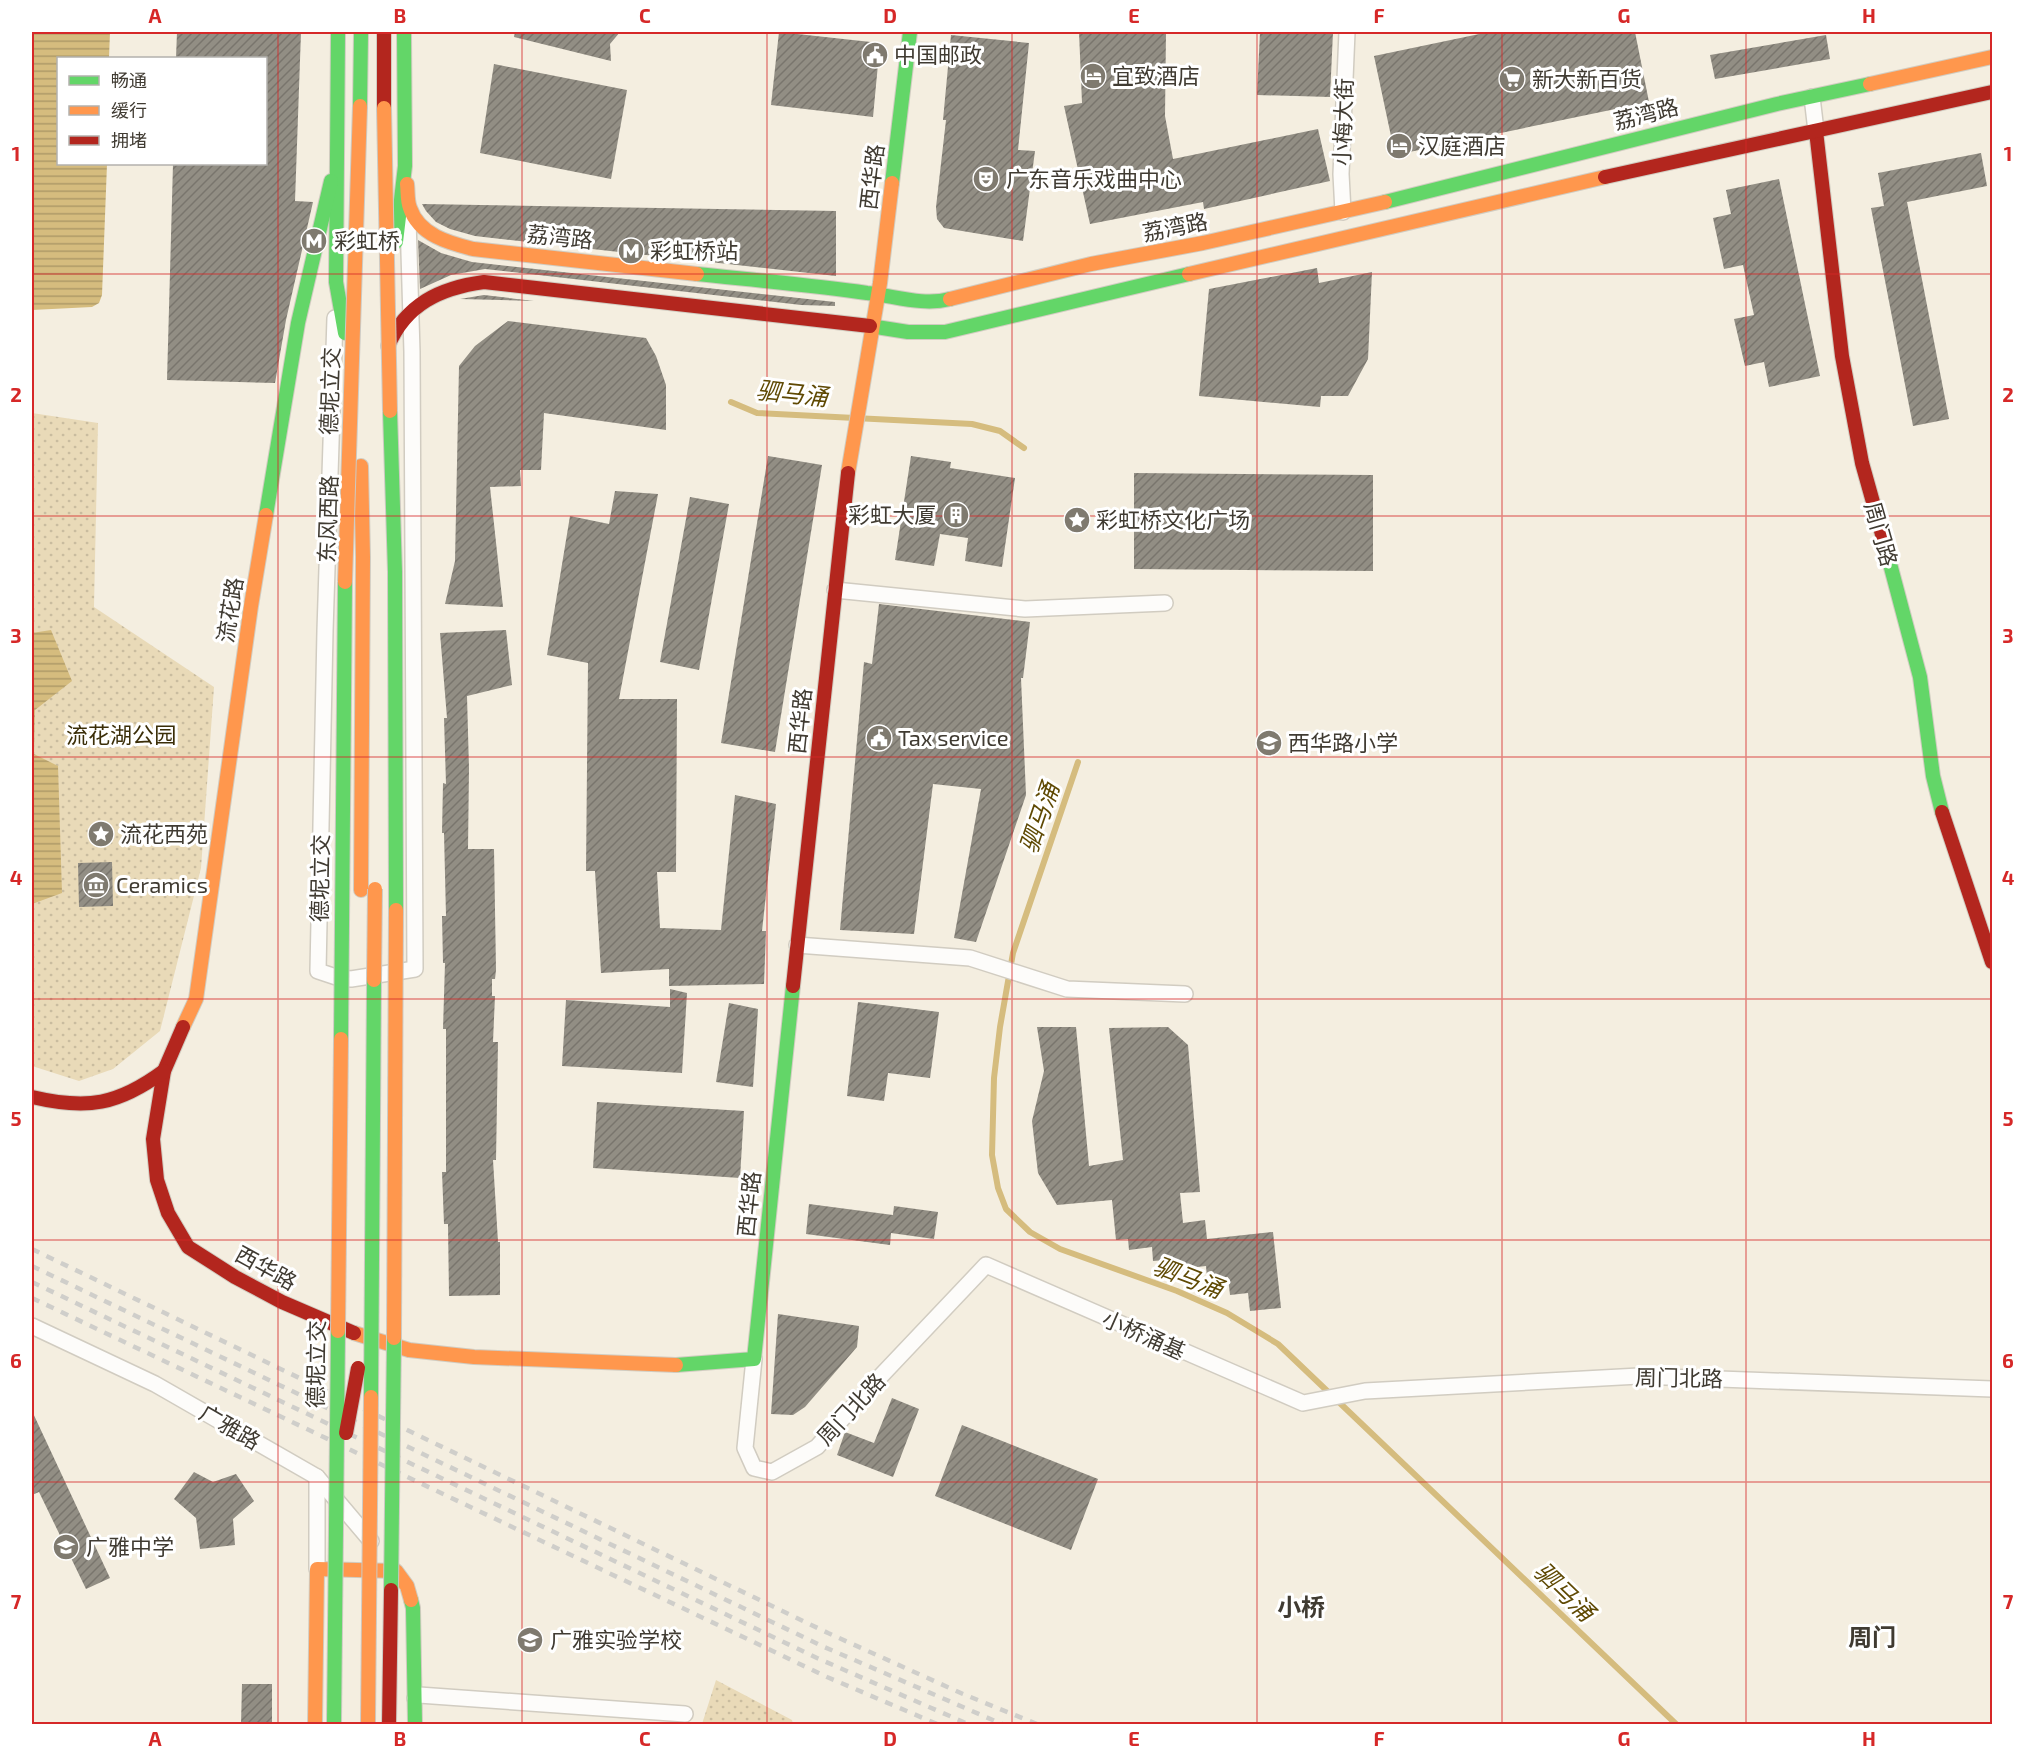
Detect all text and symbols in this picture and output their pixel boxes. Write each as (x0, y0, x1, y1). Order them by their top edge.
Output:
text: A (148, 3, 162, 27)
text: B (394, 3, 406, 27)
text: C (639, 3, 651, 27)
text: D (883, 3, 897, 27)
text: E (1128, 3, 1140, 27)
text: F (1373, 3, 1385, 27)
text: G (1618, 3, 1630, 27)
text: H (1862, 3, 1876, 27)
public building icon: 中国邮政 (860, 40, 890, 70)
place label: 中国邮政 (894, 41, 982, 67)
legend (57, 57, 267, 165)
hotel icon: 宜致酒店 (1078, 61, 1108, 91)
place label: 宜致酒店 (1112, 62, 1200, 88)
supermarket icon: 新大新百货 (1497, 64, 1527, 94)
place label: 新大新百货 (1532, 65, 1642, 91)
text: 畅通 (111, 69, 147, 91)
street label: 小梅大街 (1327, 78, 1357, 166)
street label: 荔湾路 (1611, 92, 1681, 134)
text: 缓行 (111, 99, 147, 121)
text: 拥堵 (111, 129, 147, 151)
hotel icon: 汉庭酒店 (1384, 131, 1414, 161)
place label: 汉庭酒店 (1418, 132, 1506, 158)
text: 1 (12, 141, 20, 165)
text: 1 (2004, 141, 2012, 165)
street label: 西华路 (854, 143, 888, 211)
theatre icon: 广东音乐戏曲中心 (971, 164, 1001, 194)
place label: 广东音乐戏曲中心 (1006, 165, 1182, 191)
street label: 荔湾路 (1140, 207, 1210, 245)
street label: 荔湾路 (526, 220, 594, 252)
metro station icon: 彩虹桥 (299, 226, 329, 256)
place label: 彩虹桥 (334, 227, 400, 253)
metro station icon: 彩虹桥站 (616, 236, 646, 266)
place label: 彩虹桥站 (650, 237, 738, 263)
street label: 德坭立交 (314, 347, 344, 435)
water label: 驷马涌 (755, 374, 832, 411)
text: 2 (10, 382, 22, 406)
text: 2 (2002, 382, 2014, 406)
street label: 东风西路 (312, 475, 342, 563)
street label: 周门路 (1860, 498, 1904, 569)
building icon: 彩虹大厦 (941, 500, 971, 530)
place label: 彩虹大厦 (848, 501, 936, 527)
place icon: 彩虹桥文化广场 (1062, 505, 1092, 535)
place label: 彩虹桥文化广场 (1096, 506, 1250, 532)
street label: 流花路 (211, 575, 247, 644)
text: 3 (10, 623, 22, 647)
text: 3 (2002, 623, 2014, 647)
street label: 西华路 (783, 687, 815, 755)
park label: 流花湖公园 (66, 721, 176, 747)
public building icon: Tax service (864, 723, 894, 753)
place label: Tax service (898, 724, 1009, 750)
school or university icon: 西华路小学 (1254, 728, 1284, 758)
place label: 西华路小学 (1288, 729, 1398, 755)
water label: 驷马涌 (1013, 776, 1065, 856)
place icon: 流花西苑 (86, 819, 116, 849)
place label: 流花西苑 (120, 820, 208, 846)
street label: 德坭立交 (305, 834, 333, 922)
text: 4 (10, 865, 23, 889)
text: 4 (2002, 865, 2015, 889)
museum icon: Ceramics (81, 870, 111, 900)
place label: Ceramics (116, 871, 208, 897)
text: 5 (10, 1106, 22, 1130)
text: 5 (2002, 1106, 2014, 1130)
street label: 西华路 (732, 1170, 764, 1238)
street label: 西华路 (231, 1240, 302, 1294)
water label: 驷马涌 (1150, 1250, 1230, 1304)
street label: 小桥涌基 (1099, 1304, 1190, 1364)
street label: 德坭立交 (301, 1320, 329, 1408)
text: 6 (10, 1348, 22, 1372)
text: 6 (2002, 1348, 2014, 1372)
street label: 周门北路 (1635, 1363, 1723, 1391)
street label: 周门北路 (811, 1367, 890, 1449)
street label: 广雅路 (195, 1398, 266, 1454)
school or university icon: 广雅中学 (51, 1532, 81, 1562)
place label: 广雅中学 (86, 1533, 174, 1559)
water label: 驷马涌 (1529, 1555, 1603, 1628)
text: 7 (11, 1589, 22, 1613)
text: 7 (2003, 1589, 2014, 1613)
district label: 小桥 (1277, 1592, 1325, 1621)
district label: 周门 (1848, 1622, 1896, 1651)
school or university icon: 广雅实验学校 (515, 1625, 545, 1655)
place label: 广雅实验学校 (550, 1626, 682, 1652)
text: A (148, 1726, 162, 1750)
text: B (394, 1726, 406, 1750)
text: C (639, 1726, 651, 1750)
text: D (883, 1726, 897, 1750)
text: E (1128, 1726, 1140, 1750)
text: F (1373, 1726, 1385, 1750)
text: G (1618, 1726, 1630, 1750)
text: H (1862, 1726, 1876, 1750)

